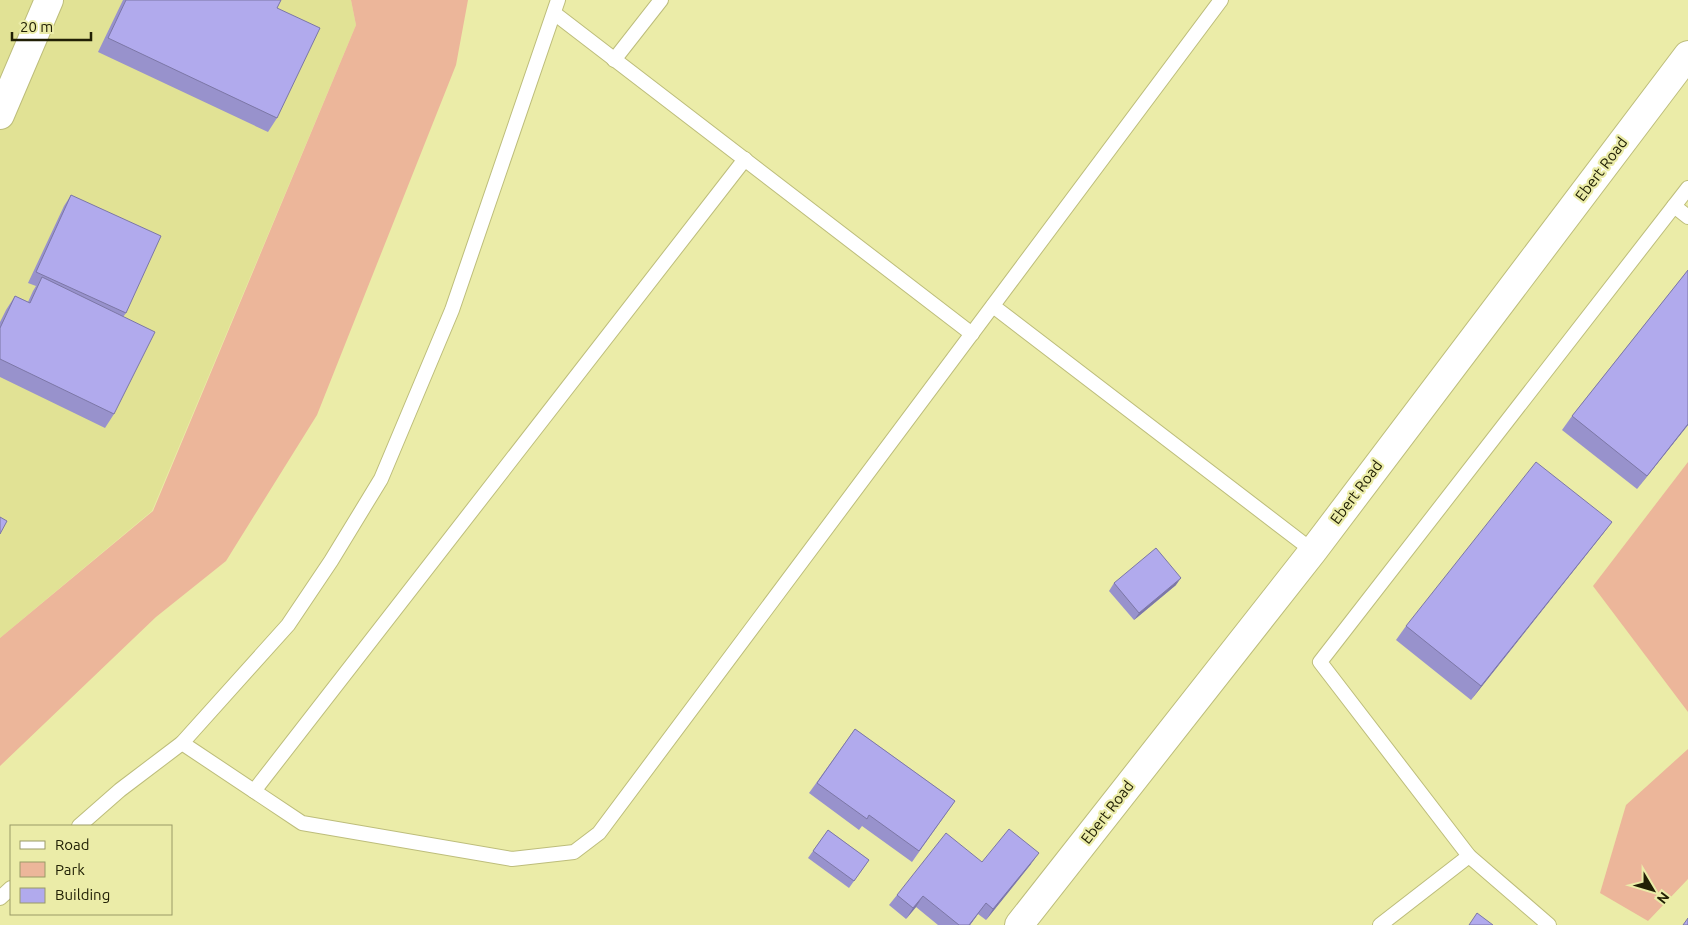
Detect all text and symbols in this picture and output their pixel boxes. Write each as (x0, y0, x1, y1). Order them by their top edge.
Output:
scale bar (12, 10, 91, 42)
text: 20 m (20, 18, 53, 35)
street label: Ebert Road (1572, 134, 1630, 204)
street label: Ebert Road (1327, 457, 1385, 527)
street label: Ebert Road (1077, 777, 1137, 847)
legend (10, 825, 172, 915)
text: Road (55, 836, 90, 853)
text: Park (55, 861, 85, 878)
north arrow (1628, 865, 1678, 915)
text: Building (55, 886, 110, 903)
text: N (1654, 889, 1673, 907)

